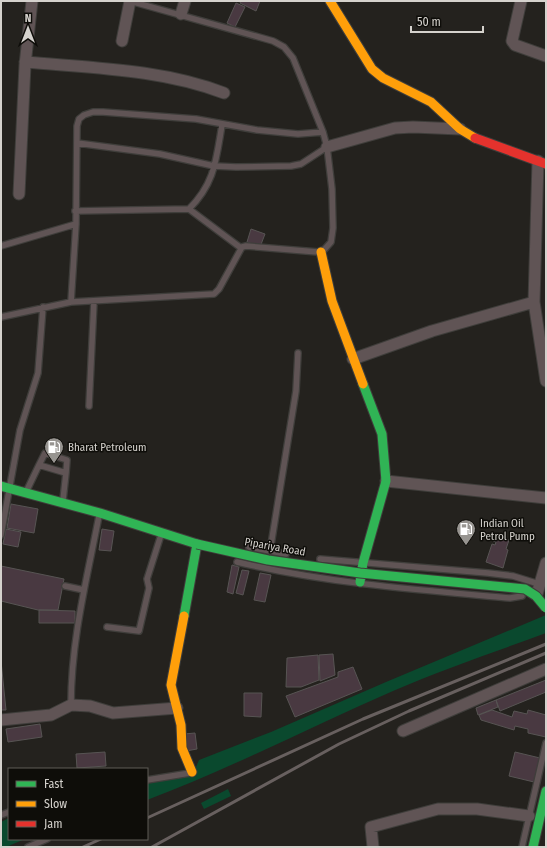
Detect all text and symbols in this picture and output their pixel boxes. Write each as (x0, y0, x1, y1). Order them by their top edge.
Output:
north arrow (8, 8, 48, 48)
scale bar (411, 8, 483, 34)
text: N (25, 12, 31, 25)
text: 50 m (417, 15, 441, 29)
fuel station icon: Bharat Petroleum (43, 436, 65, 464)
place label: Bharat Petroleum (68, 441, 147, 454)
place label: Indian Oil Petrol Pump (480, 517, 535, 543)
fuel station icon: Indian Oil Petrol Pump (455, 518, 477, 546)
street label: Pipariya Road (243, 535, 307, 559)
legend (8, 768, 148, 840)
text: Fast (44, 777, 63, 791)
text: Slow (44, 797, 67, 811)
text: Jam (44, 817, 62, 831)

